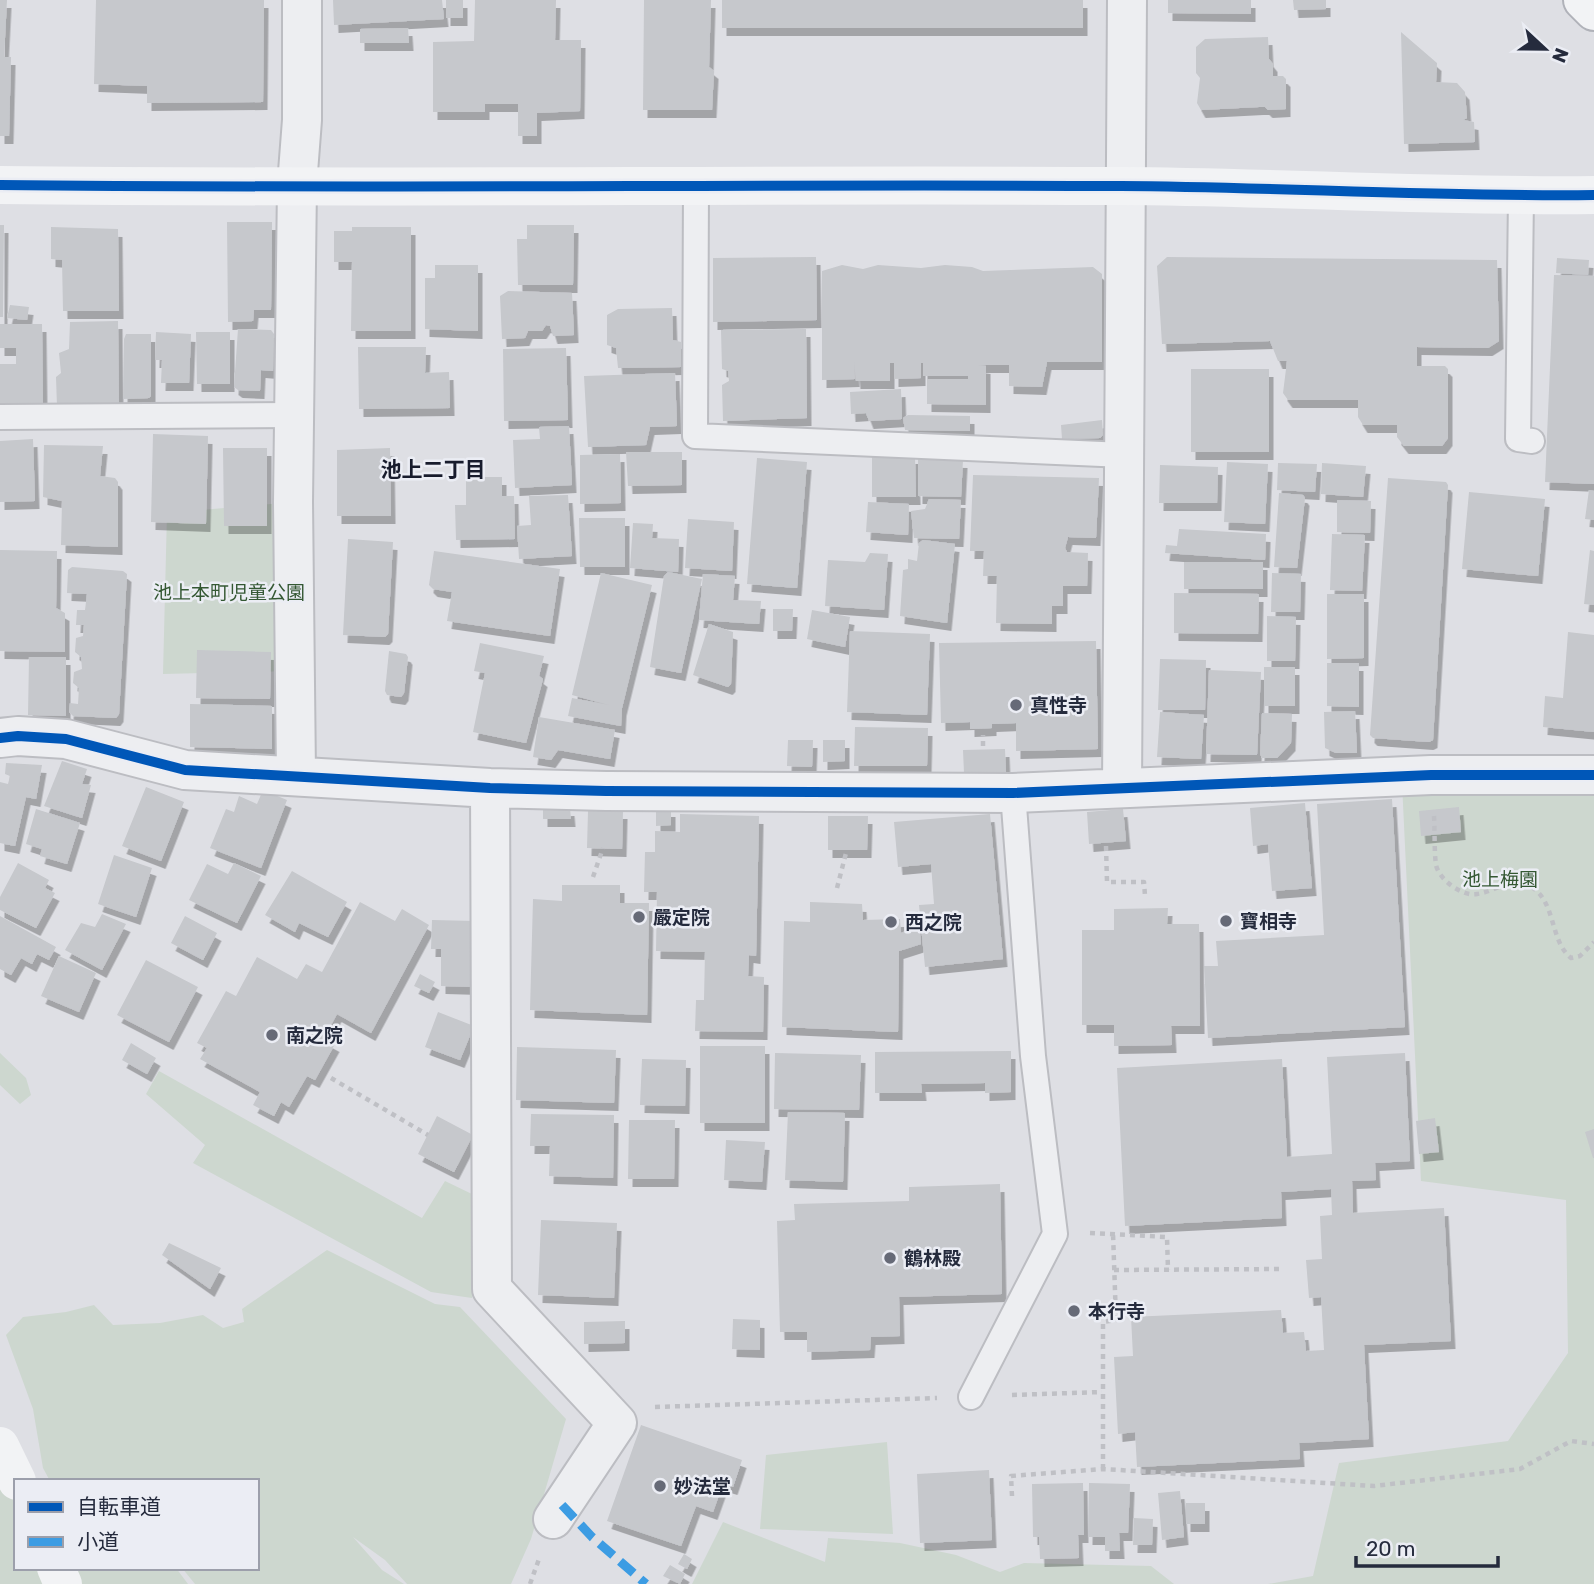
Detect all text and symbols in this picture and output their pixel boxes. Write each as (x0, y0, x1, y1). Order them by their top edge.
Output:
north arrow (1510, 14, 1580, 84)
text: N (1547, 45, 1574, 66)
district label: 池上二丁目 (381, 457, 486, 482)
park label: 池上本町児童公園 (153, 581, 305, 604)
place label: 真性寺 (1030, 694, 1087, 717)
marker: 真性寺 (1008, 697, 1024, 713)
park label: 池上梅園 (1462, 868, 1538, 891)
place label: 嚴定院 (653, 906, 710, 929)
marker: 嚴定院 (631, 909, 647, 925)
place label: 寶相寺 (1240, 910, 1297, 933)
place label: 西之院 (905, 911, 962, 934)
marker: 寶相寺 (1218, 913, 1234, 929)
marker: 西之院 (883, 914, 899, 930)
place label: 南之院 (286, 1024, 343, 1047)
marker: 南之院 (264, 1027, 280, 1043)
place label: 鶴林殿 (904, 1247, 961, 1270)
marker: 鶴林殿 (882, 1250, 898, 1266)
place label: 本行寺 (1088, 1300, 1145, 1323)
marker: 本行寺 (1066, 1303, 1082, 1319)
place label: 妙法堂 (674, 1475, 731, 1498)
marker: 妙法堂 (652, 1478, 668, 1494)
legend (14, 1479, 259, 1570)
text: 自転車道 (77, 1494, 161, 1519)
scale bar (1356, 1524, 1498, 1568)
text: 小道 (77, 1529, 119, 1554)
text: 20 m (1366, 1536, 1415, 1561)

